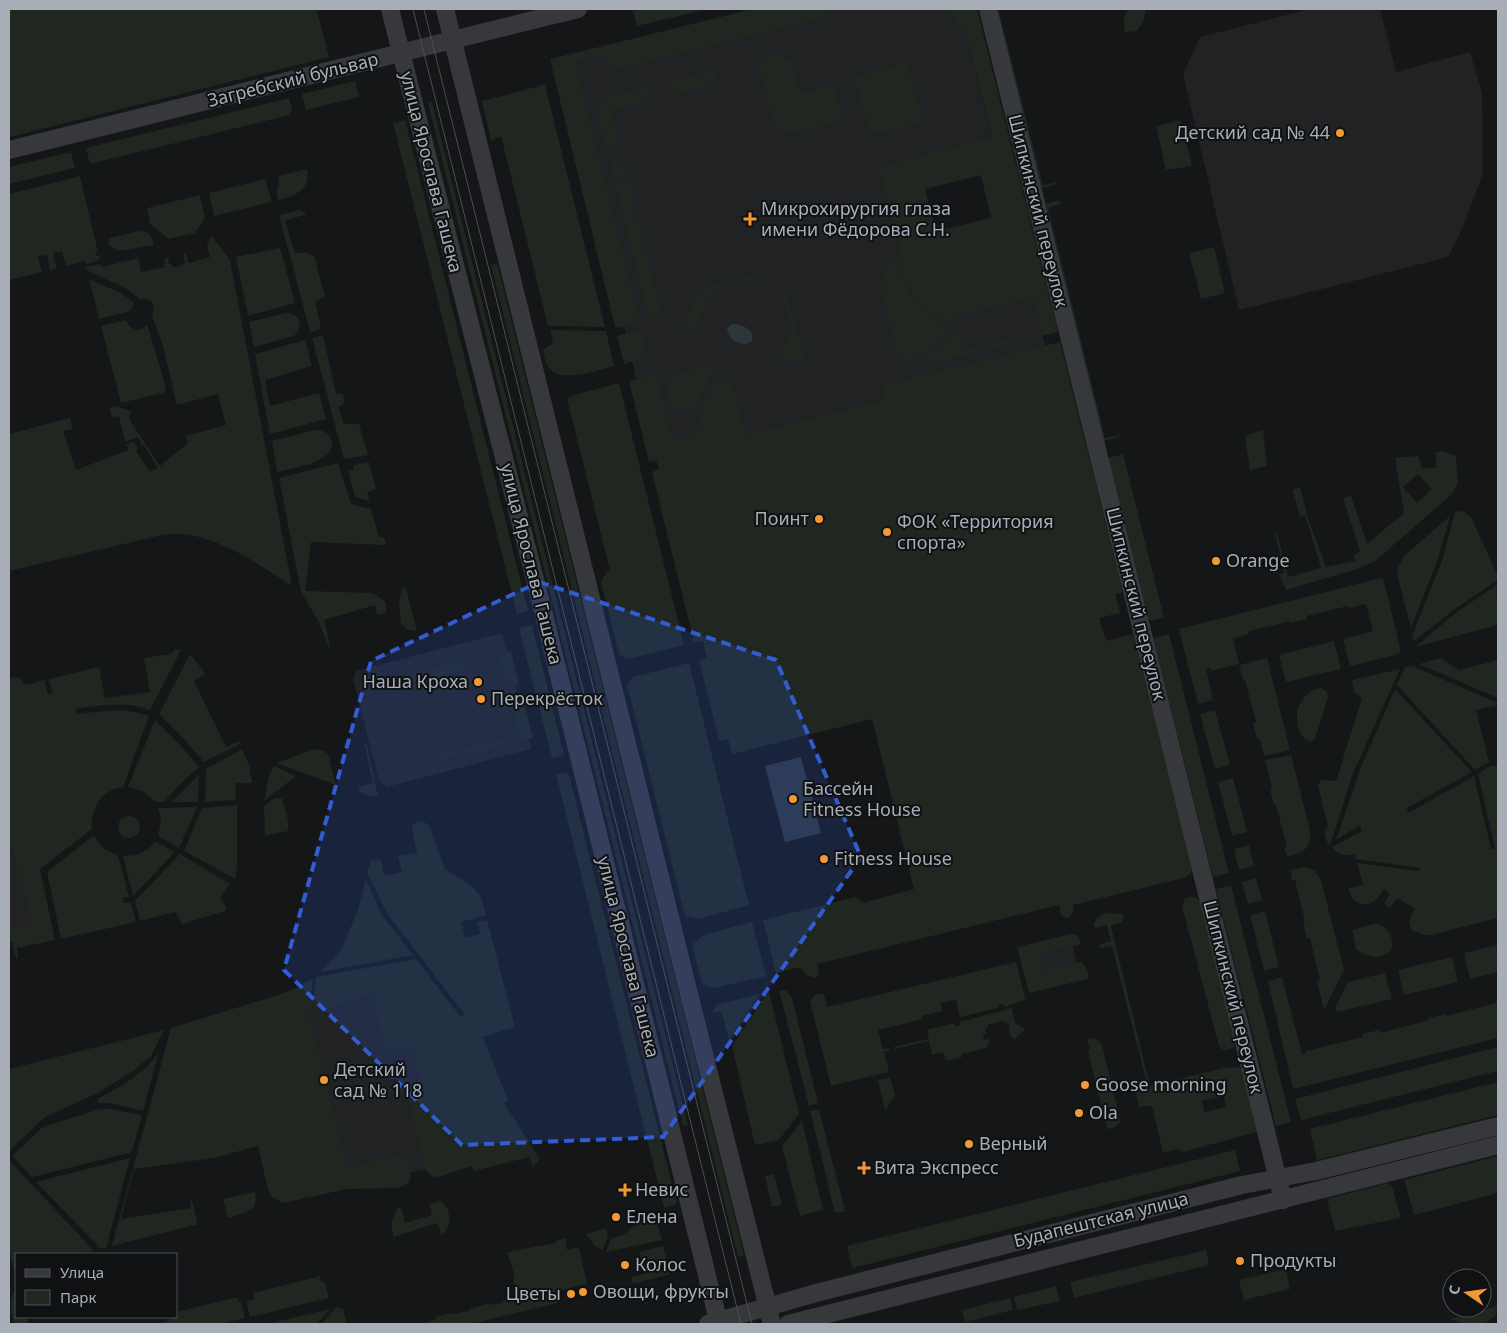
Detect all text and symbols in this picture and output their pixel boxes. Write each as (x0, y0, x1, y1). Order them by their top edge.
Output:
street label: Загребский бульвар (205, 46, 381, 112)
street label: улица Ярослава Гашека (395, 69, 469, 275)
street label: Шипкинский переулок (1003, 112, 1075, 310)
place label: Детский сад № 44 (1175, 120, 1330, 144)
marker: Детский сад № 44 (1334, 127, 1346, 139)
place label: Микрохирургия глаза имени Фёдорова С.Н. (761, 196, 951, 241)
marker: Микрохирургия глаза имени Фёдорова С.Н. (743, 212, 757, 226)
street label: улица Ярослава Гашека (495, 461, 569, 667)
street label: Шипкинский переулок (1101, 505, 1173, 703)
place label: Поинт (755, 506, 810, 530)
place label: ФОК «Территория спорта» (897, 509, 1054, 554)
marker: Поинт (813, 513, 825, 525)
marker: ФОК «Территория спорта» (881, 526, 893, 538)
place label: Orange (1226, 548, 1290, 572)
marker: Orange (1210, 555, 1222, 567)
place label: Наша Кроха (362, 669, 468, 693)
marker: Наша Кроха (472, 676, 484, 688)
place label: Перекрёсток (491, 686, 603, 710)
marker: Перекрёсток (475, 693, 487, 705)
place label: Бассейн Fitness House (803, 776, 921, 821)
marker: Бассейн Fitness House (787, 793, 799, 805)
place label: Fitness House (834, 846, 952, 870)
marker: Fitness House (818, 853, 830, 865)
street label: улица Ярослава Гашека (592, 854, 666, 1060)
street label: Шипкинский переулок (1198, 898, 1270, 1096)
place label: Детский сад № 118 (334, 1057, 422, 1102)
place label: Goose morning (1095, 1072, 1226, 1096)
marker: Детский сад № 118 (318, 1074, 330, 1086)
marker: Goose morning (1079, 1079, 1091, 1091)
place label: Ola (1089, 1100, 1118, 1124)
marker: Ola (1073, 1107, 1085, 1119)
place label: Верный (979, 1131, 1047, 1155)
marker: Верный (963, 1138, 975, 1150)
place label: Вита Экспресс (874, 1155, 999, 1179)
marker: Вита Экспресс (858, 1162, 870, 1174)
place label: Невис (635, 1177, 689, 1201)
marker: Невис (619, 1184, 631, 1196)
street label: Будапештская улица (1011, 1186, 1191, 1252)
place label: Елена (626, 1204, 678, 1228)
marker: Елена (610, 1211, 622, 1223)
place label: Продукты (1250, 1248, 1336, 1272)
place label: Колос (635, 1252, 687, 1276)
legend (15, 1253, 178, 1318)
marker: Продукты (1234, 1255, 1246, 1267)
marker: Колос (619, 1259, 631, 1271)
text: Улица (60, 1262, 104, 1282)
north arrow (1442, 1268, 1492, 1318)
place label: Овощи, фрукты (593, 1279, 729, 1303)
place label: Цветы (506, 1281, 561, 1305)
text: С (1444, 1283, 1464, 1297)
marker: Овощи, фрукты (577, 1286, 589, 1298)
text: Парк (60, 1287, 96, 1307)
marker: Цветы (565, 1288, 577, 1300)

